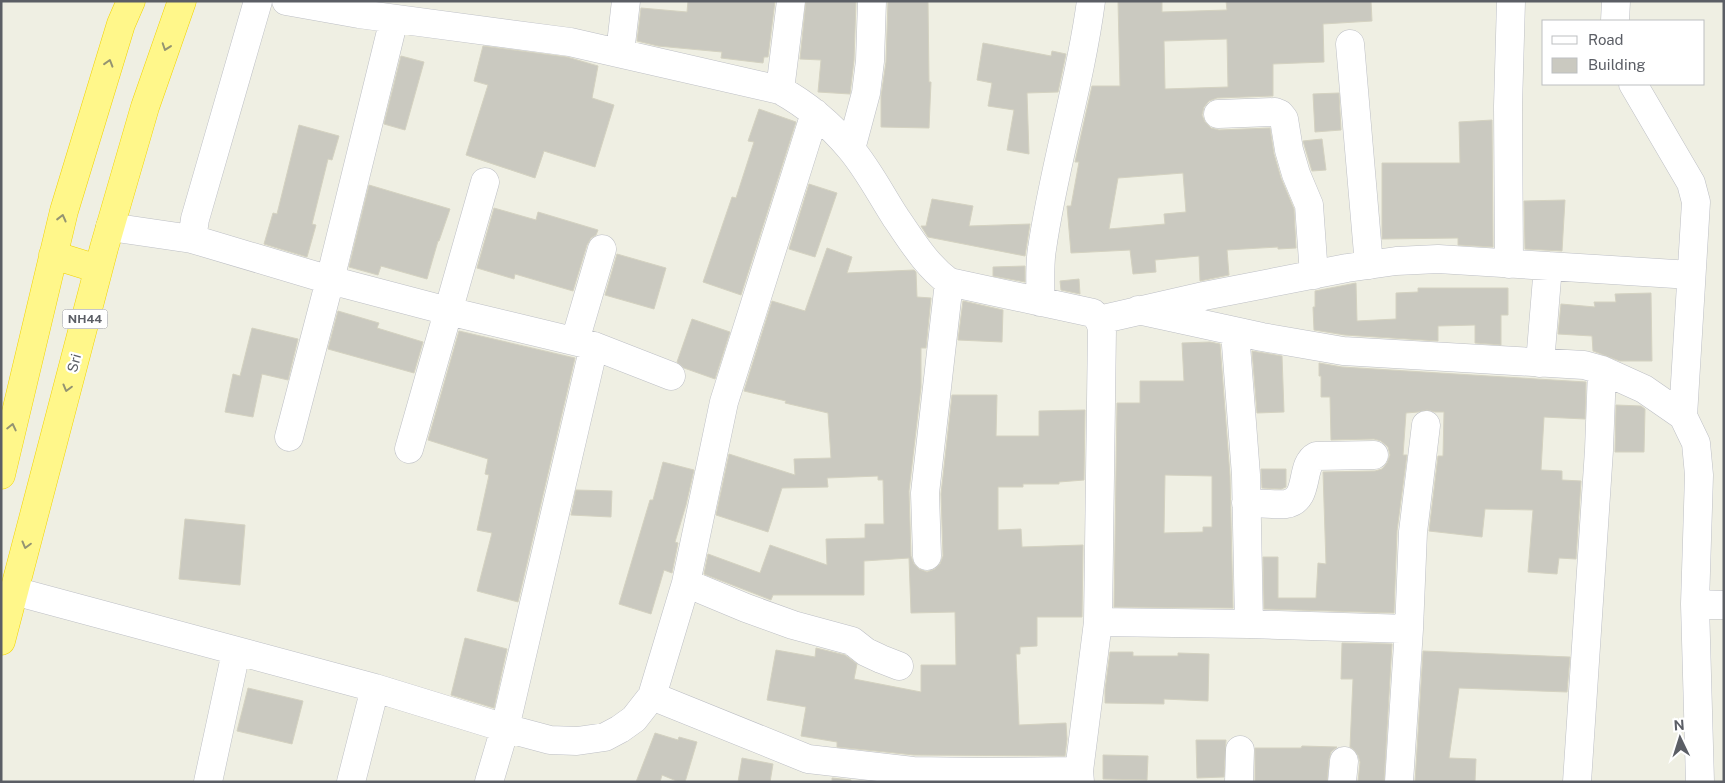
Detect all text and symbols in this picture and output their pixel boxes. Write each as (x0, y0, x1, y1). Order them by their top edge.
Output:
legend (1542, 20, 1705, 85)
text: Road (1588, 31, 1624, 48)
one-way arrow (162, 43, 172, 51)
text: Building (1588, 56, 1646, 73)
one-way arrow (104, 59, 114, 67)
one-way arrow (56, 214, 67, 223)
road number: NH44 (62, 310, 108, 328)
street label: Sri (64, 352, 84, 374)
one-way arrow (62, 384, 73, 393)
one-way arrow (6, 423, 17, 432)
one-way arrow (21, 541, 32, 550)
north arrow (1655, 713, 1705, 763)
text: N (1673, 717, 1685, 733)

